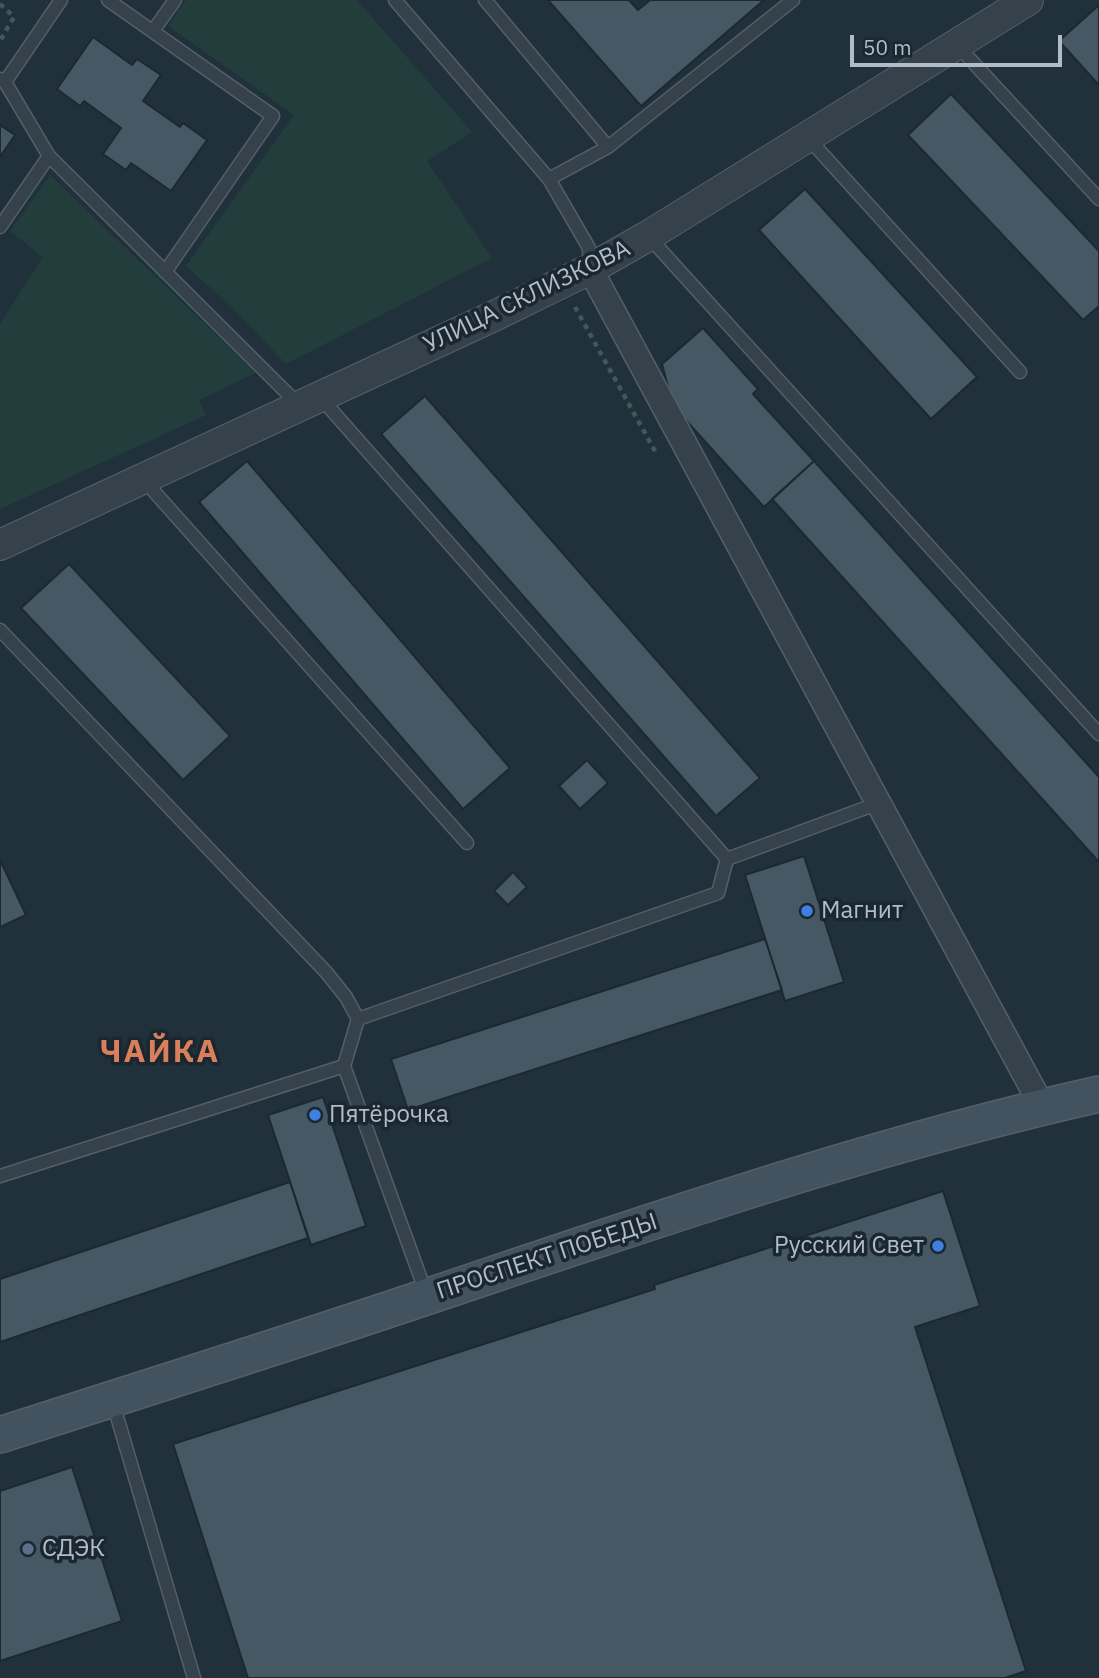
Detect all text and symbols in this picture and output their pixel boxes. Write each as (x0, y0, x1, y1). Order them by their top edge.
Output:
scale bar (854, 21, 1066, 65)
text: 50 m (863, 33, 912, 61)
street label: УЛИЦА СКЛИЗКОВА (419, 234, 635, 360)
place label: Магнит (821, 897, 903, 925)
marker: Магнит (799, 903, 815, 919)
district label: ЧАЙКА (100, 1034, 220, 1072)
place label: Пятёрочка (329, 1101, 449, 1129)
marker: Пятёрочка (307, 1107, 323, 1123)
street label: ПРОСПЕКТ ПОБЕДЫ (433, 1208, 661, 1306)
place label: Русский Свет (774, 1232, 924, 1260)
marker: Русский Свет (930, 1238, 946, 1254)
place label: СДЭК (42, 1535, 105, 1563)
marker: СДЭК (20, 1541, 36, 1557)

